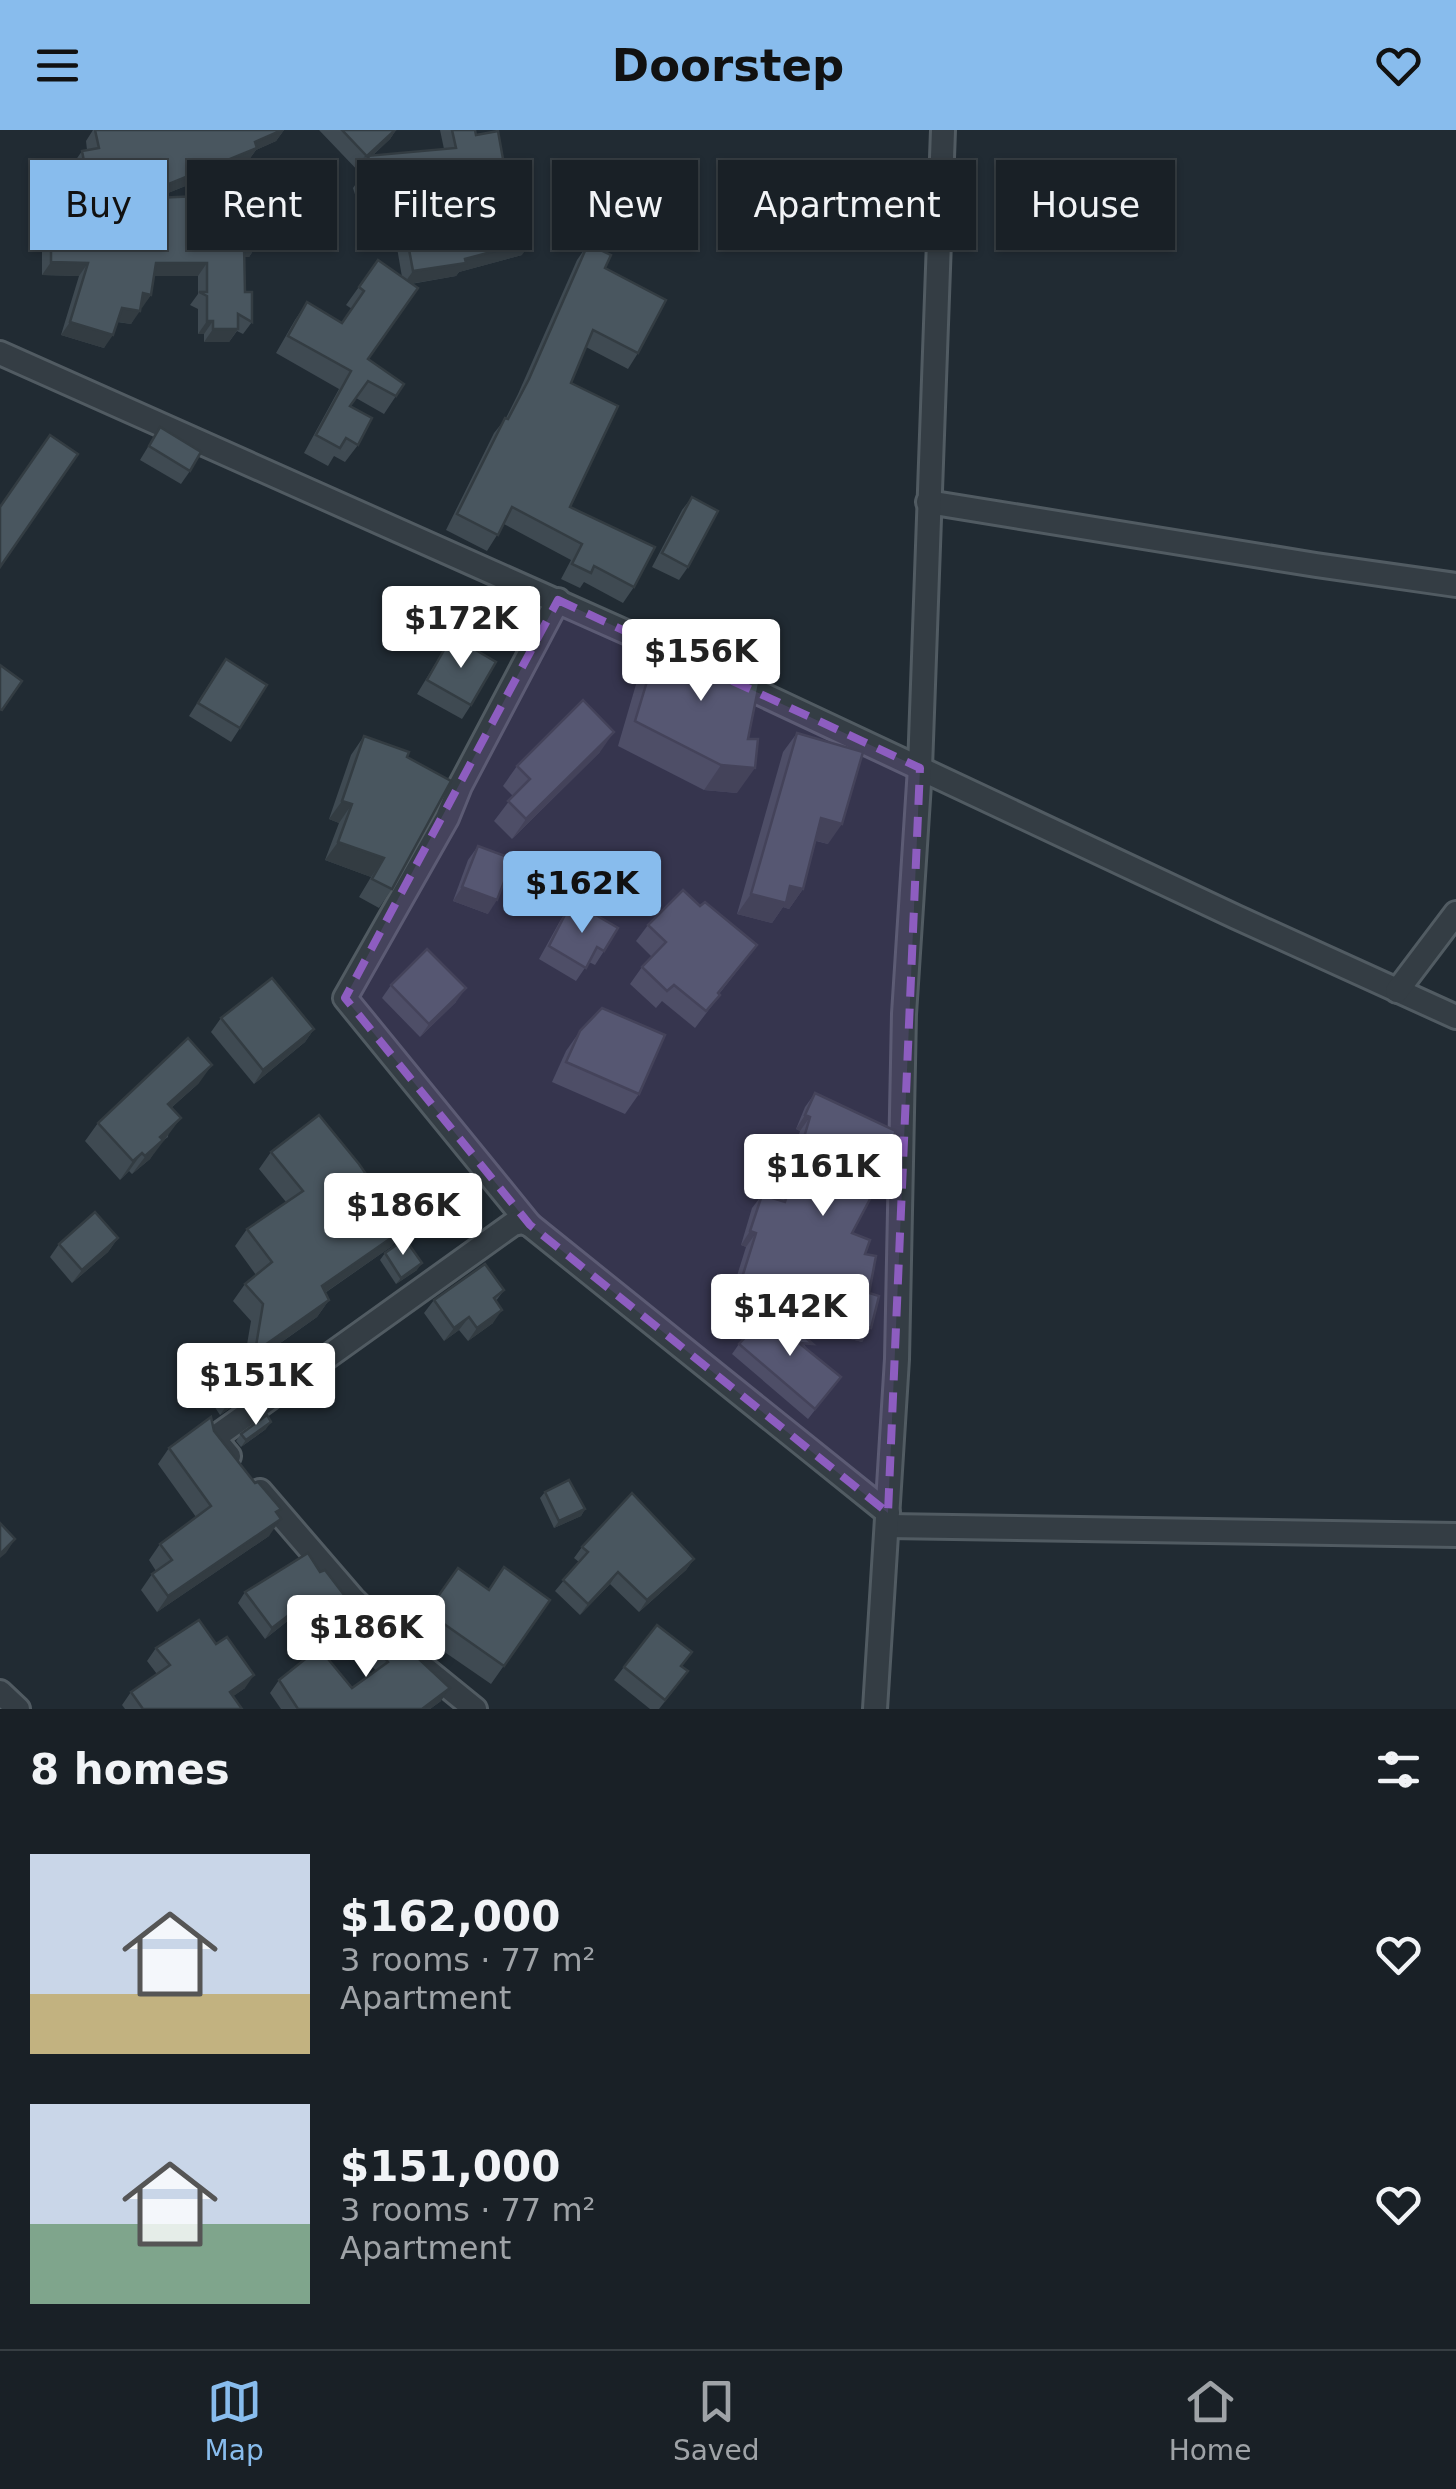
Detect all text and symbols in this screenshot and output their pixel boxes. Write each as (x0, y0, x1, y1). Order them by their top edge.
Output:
icon: menu (30, 38, 85, 93)
icon: heart (1371, 38, 1426, 93)
text: Doorstep (612, 39, 844, 92)
chip: Buy (30, 160, 167, 250)
chip: Rent (187, 160, 337, 250)
chip: Filters (357, 160, 532, 250)
chip: New (552, 160, 698, 250)
chip: Apartment (718, 160, 976, 250)
chip: House (996, 160, 1175, 250)
pin: $172K (391, 586, 531, 671)
text: $172K (404, 599, 518, 637)
pin: $156K (631, 619, 771, 704)
text: $156K (644, 632, 758, 670)
pin: $162K (512, 851, 652, 936)
text: $162K (525, 864, 639, 902)
pin: $161K (753, 1134, 893, 1219)
text: $161K (766, 1147, 880, 1185)
pin: $186K (333, 1173, 473, 1258)
text: $186K (346, 1186, 460, 1224)
pin: $142K (720, 1274, 860, 1359)
text: $142K (733, 1287, 847, 1325)
pin: $151K (186, 1343, 326, 1428)
text: $151K (199, 1356, 313, 1394)
pin: $186K (296, 1595, 436, 1680)
text: $186K (309, 1608, 423, 1646)
icon: filters (1371, 1742, 1426, 1797)
text: 8 homes (30, 1745, 230, 1794)
text: $162,000 (340, 1892, 561, 1941)
icon: home (110, 1894, 230, 2014)
icon: heart (1371, 1927, 1426, 1982)
text: 3 rooms · 77 m² (340, 1941, 595, 1979)
text: Apartment (340, 1979, 511, 2017)
text: $151,000 (340, 2142, 561, 2191)
icon: home (110, 2144, 230, 2264)
icon: heart (1371, 2177, 1426, 2232)
text: 3 rooms · 77 m² (340, 2191, 595, 2229)
text: Apartment (340, 2229, 511, 2267)
tab: Map (205, 2374, 264, 2467)
tab: Saved (673, 2374, 759, 2467)
tab: Home (1169, 2374, 1251, 2467)

